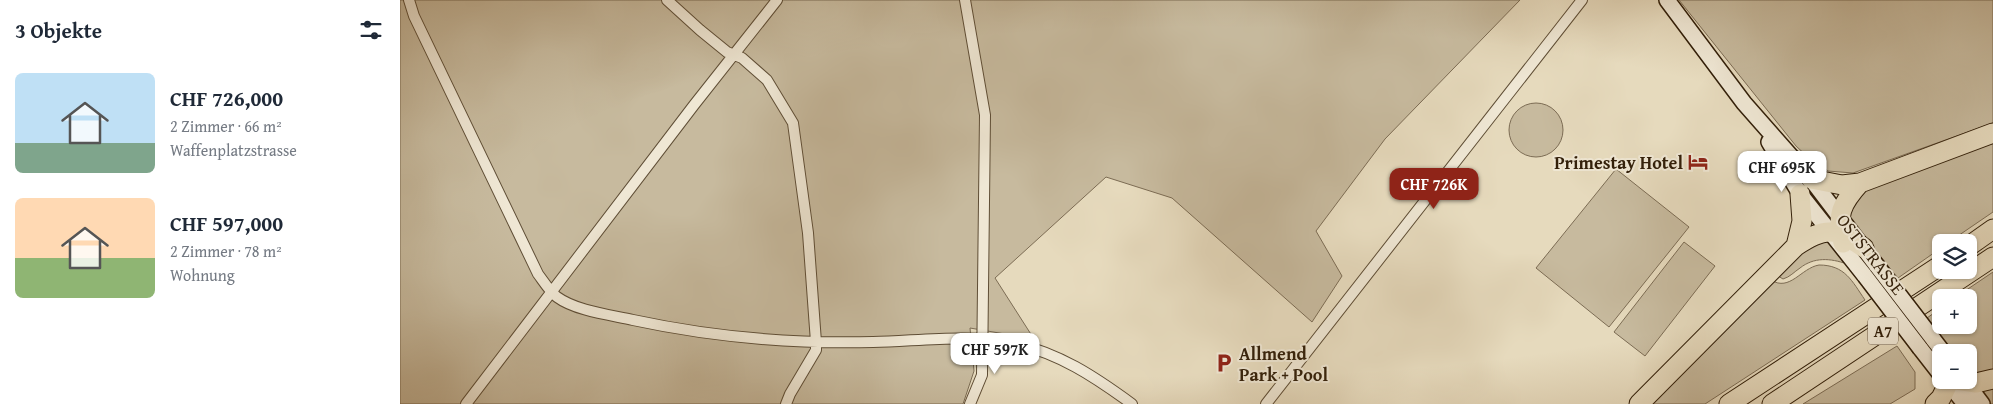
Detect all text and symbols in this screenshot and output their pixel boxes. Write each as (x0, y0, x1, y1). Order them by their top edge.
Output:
text: 3 Objekte (15, 15, 102, 46)
icon: filters (357, 16, 385, 44)
text: CHF 726,000 (170, 83, 283, 114)
icon: home (55, 93, 115, 153)
text: 2 Zimmer · 66 m² (170, 114, 282, 138)
text: Waffenplatzstrasse (170, 138, 297, 162)
place label: Primestay Hotel (1554, 149, 1683, 176)
pin: CHF 695K (1730, 150, 1834, 193)
hotel icon: Primestay Hotel (1687, 151, 1709, 173)
text: CHF 695K (1749, 155, 1815, 179)
pin: CHF 726K (1382, 168, 1486, 210)
text: CHF 726K (1401, 172, 1467, 196)
text: CHF 597,000 (170, 208, 283, 239)
street label: OSTSTRASSE (1831, 208, 1911, 300)
icon: home (55, 218, 115, 278)
map controls (1932, 234, 1977, 389)
button: layers (1932, 234, 1977, 279)
text: 2 Zimmer · 78 m² (170, 239, 282, 263)
text: Wohnung (170, 263, 235, 287)
button: + (1932, 289, 1977, 334)
road number: A7 (1868, 318, 1898, 344)
pin: CHF 597K (943, 332, 1047, 375)
text: CHF 597K (962, 337, 1028, 361)
place label: Allmend Park + Pool (1239, 340, 1328, 388)
button: − (1932, 344, 1977, 389)
parking icon: Allmend Park + Pool (1213, 352, 1235, 374)

